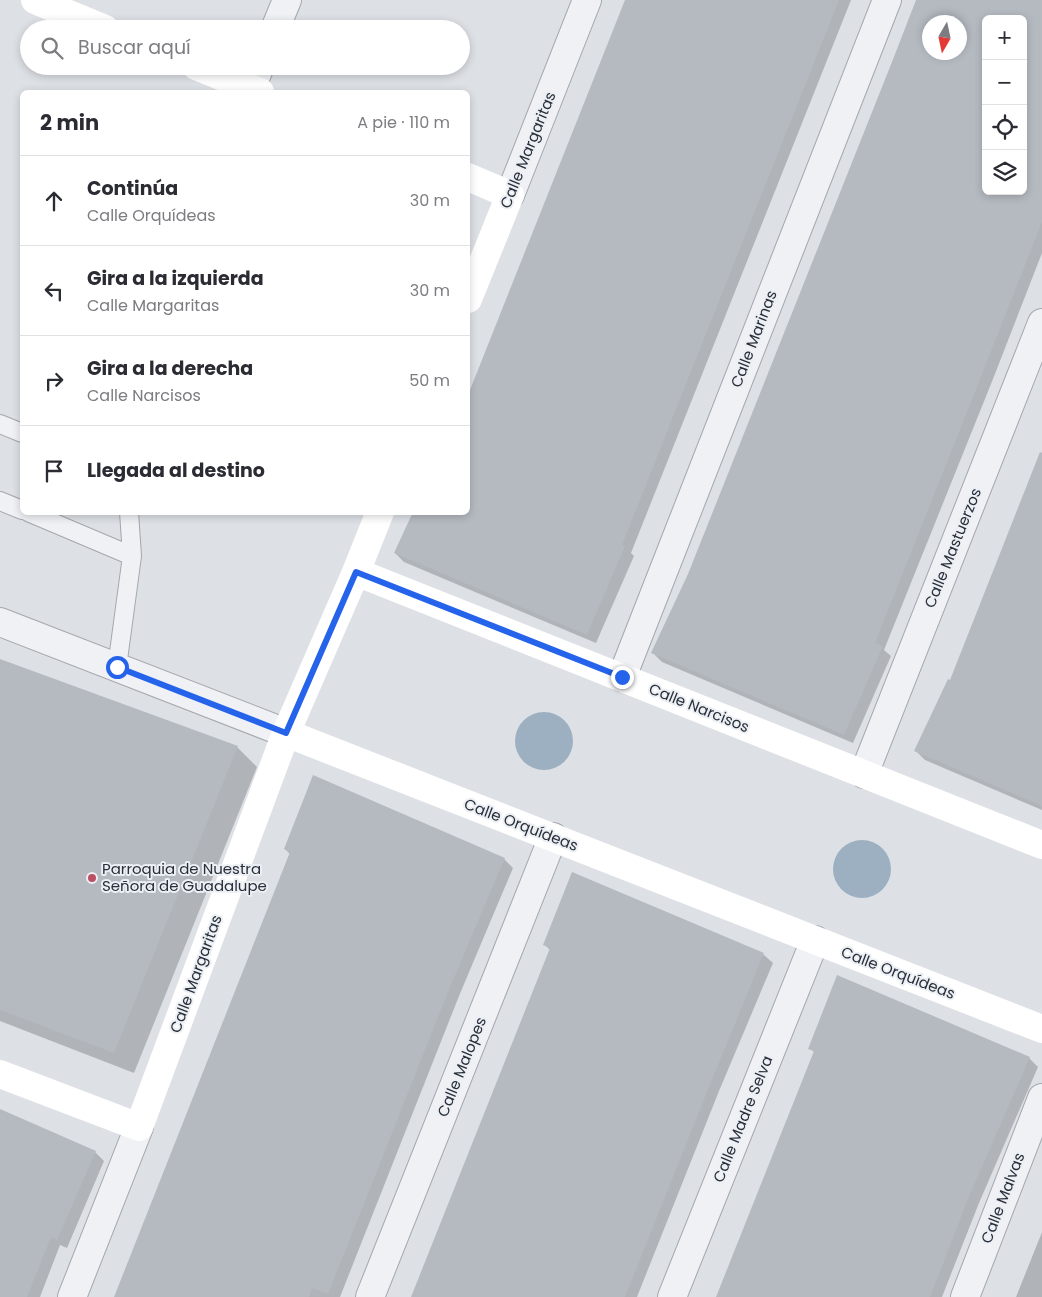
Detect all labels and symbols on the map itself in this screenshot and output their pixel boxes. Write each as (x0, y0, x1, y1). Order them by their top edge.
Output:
north arrow (922, 15, 967, 60)
street label: Calle Margaritas (495, 88, 561, 211)
street label: Calle Marinas (725, 287, 782, 390)
street label: Calle Mastuerzos (919, 485, 986, 611)
route start (106, 656, 129, 679)
route end (611, 666, 634, 689)
street label: Calle Narcisos (646, 678, 753, 737)
street label: Calle Orquídeas (461, 793, 581, 856)
place label: Parroquia de Nuestra Señora de Guadalupe (102, 858, 267, 896)
marker: Parroquia de Nuestra Señora de Guadalupe (86, 872, 98, 884)
street label: Calle Margaritas (164, 912, 227, 1036)
street label: Calle Orquídeas (838, 941, 958, 1004)
street label: Calle Malopes (432, 1014, 491, 1120)
street label: Calle Madre Selva (708, 1052, 778, 1185)
street label: Calle Malvas (976, 1149, 1030, 1246)

